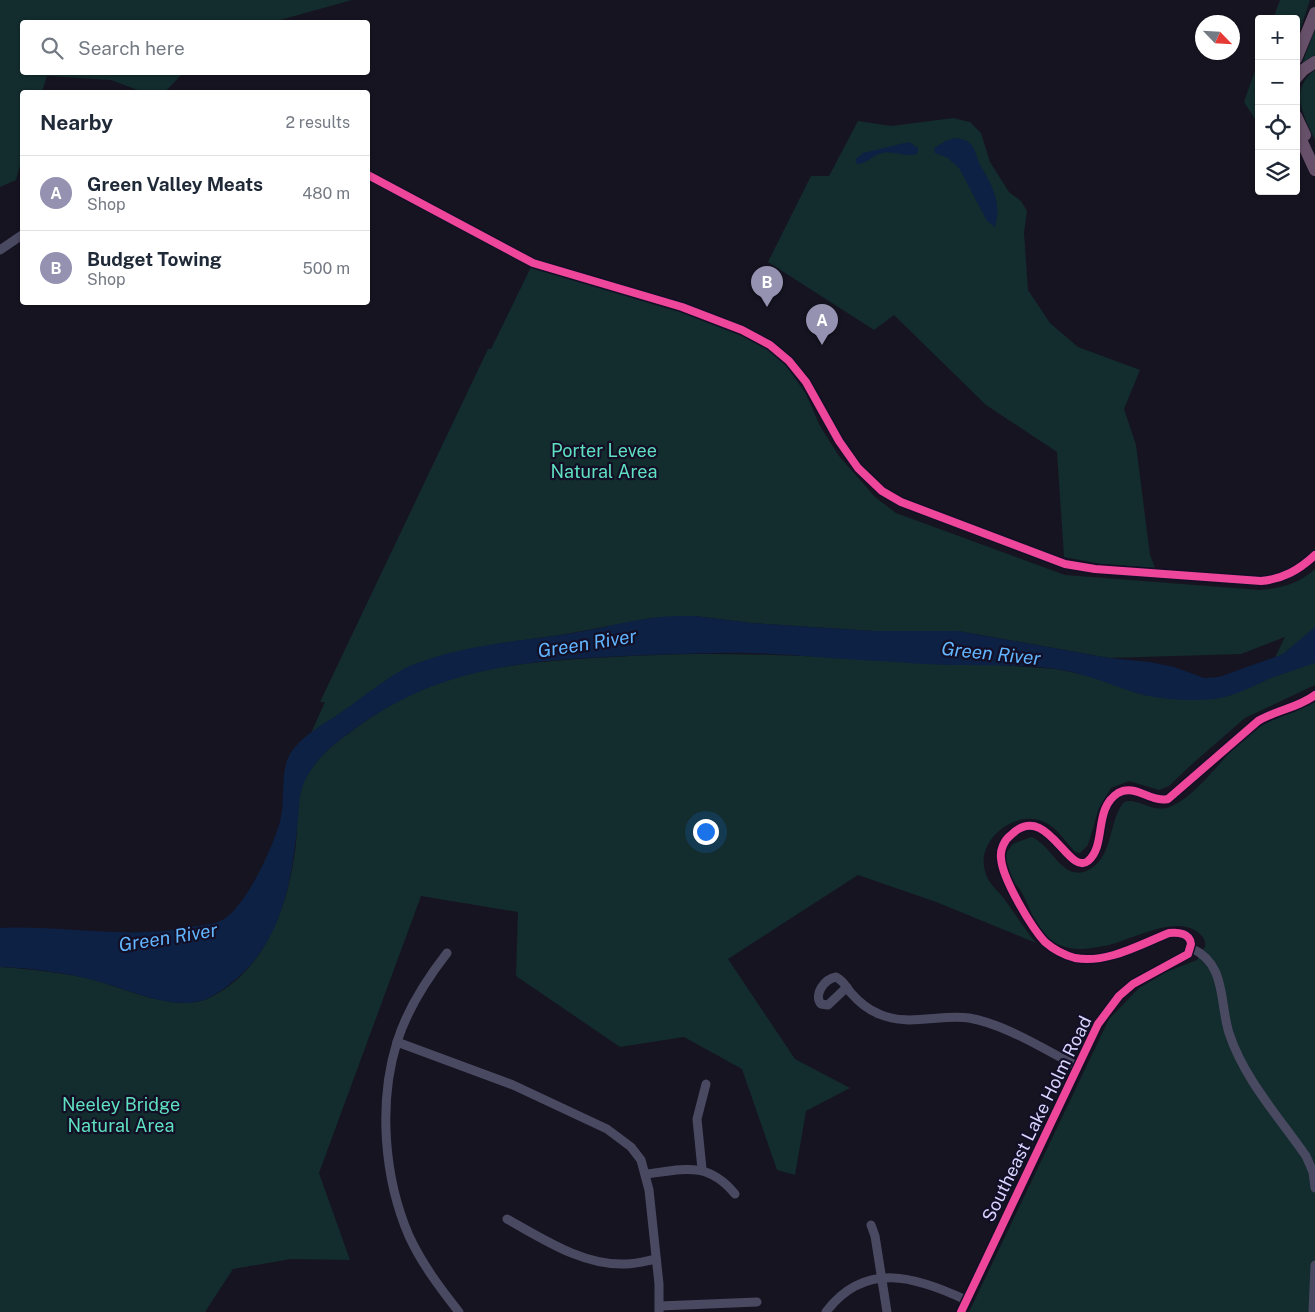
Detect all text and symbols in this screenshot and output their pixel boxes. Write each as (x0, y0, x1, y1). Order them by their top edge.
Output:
north arrow (1195, 15, 1240, 60)
map controls (1255, 15, 1300, 195)
button: + (1255, 15, 1300, 60)
search box (20, 20, 370, 75)
icon: search (38, 34, 66, 62)
text: Search here (78, 37, 185, 59)
button: − (1255, 60, 1300, 105)
button: locate (1255, 105, 1300, 150)
text: Nearby (40, 110, 113, 135)
text: 2 results (285, 113, 350, 132)
button: layers (1255, 150, 1300, 195)
text: Green Valley Meats (87, 173, 263, 195)
text: A (50, 184, 62, 203)
text: 480 m (302, 184, 350, 203)
text: Shop (87, 195, 126, 214)
text: Budget Towing (87, 248, 222, 270)
text: B (51, 259, 61, 278)
text: 500 m (303, 259, 350, 278)
pin: B (751, 266, 783, 307)
text: Shop (87, 270, 126, 289)
pin: A (806, 304, 838, 345)
park label: Porter Levee Natural Area (551, 440, 657, 482)
water label: Green River (536, 624, 639, 662)
water label: Green River (940, 637, 1043, 669)
your location (693, 819, 719, 845)
water label: Green River (117, 918, 220, 956)
street label: Southeast Lake Holm Road (978, 1013, 1096, 1225)
park label: Neeley Bridge Natural Area (62, 1094, 180, 1136)

